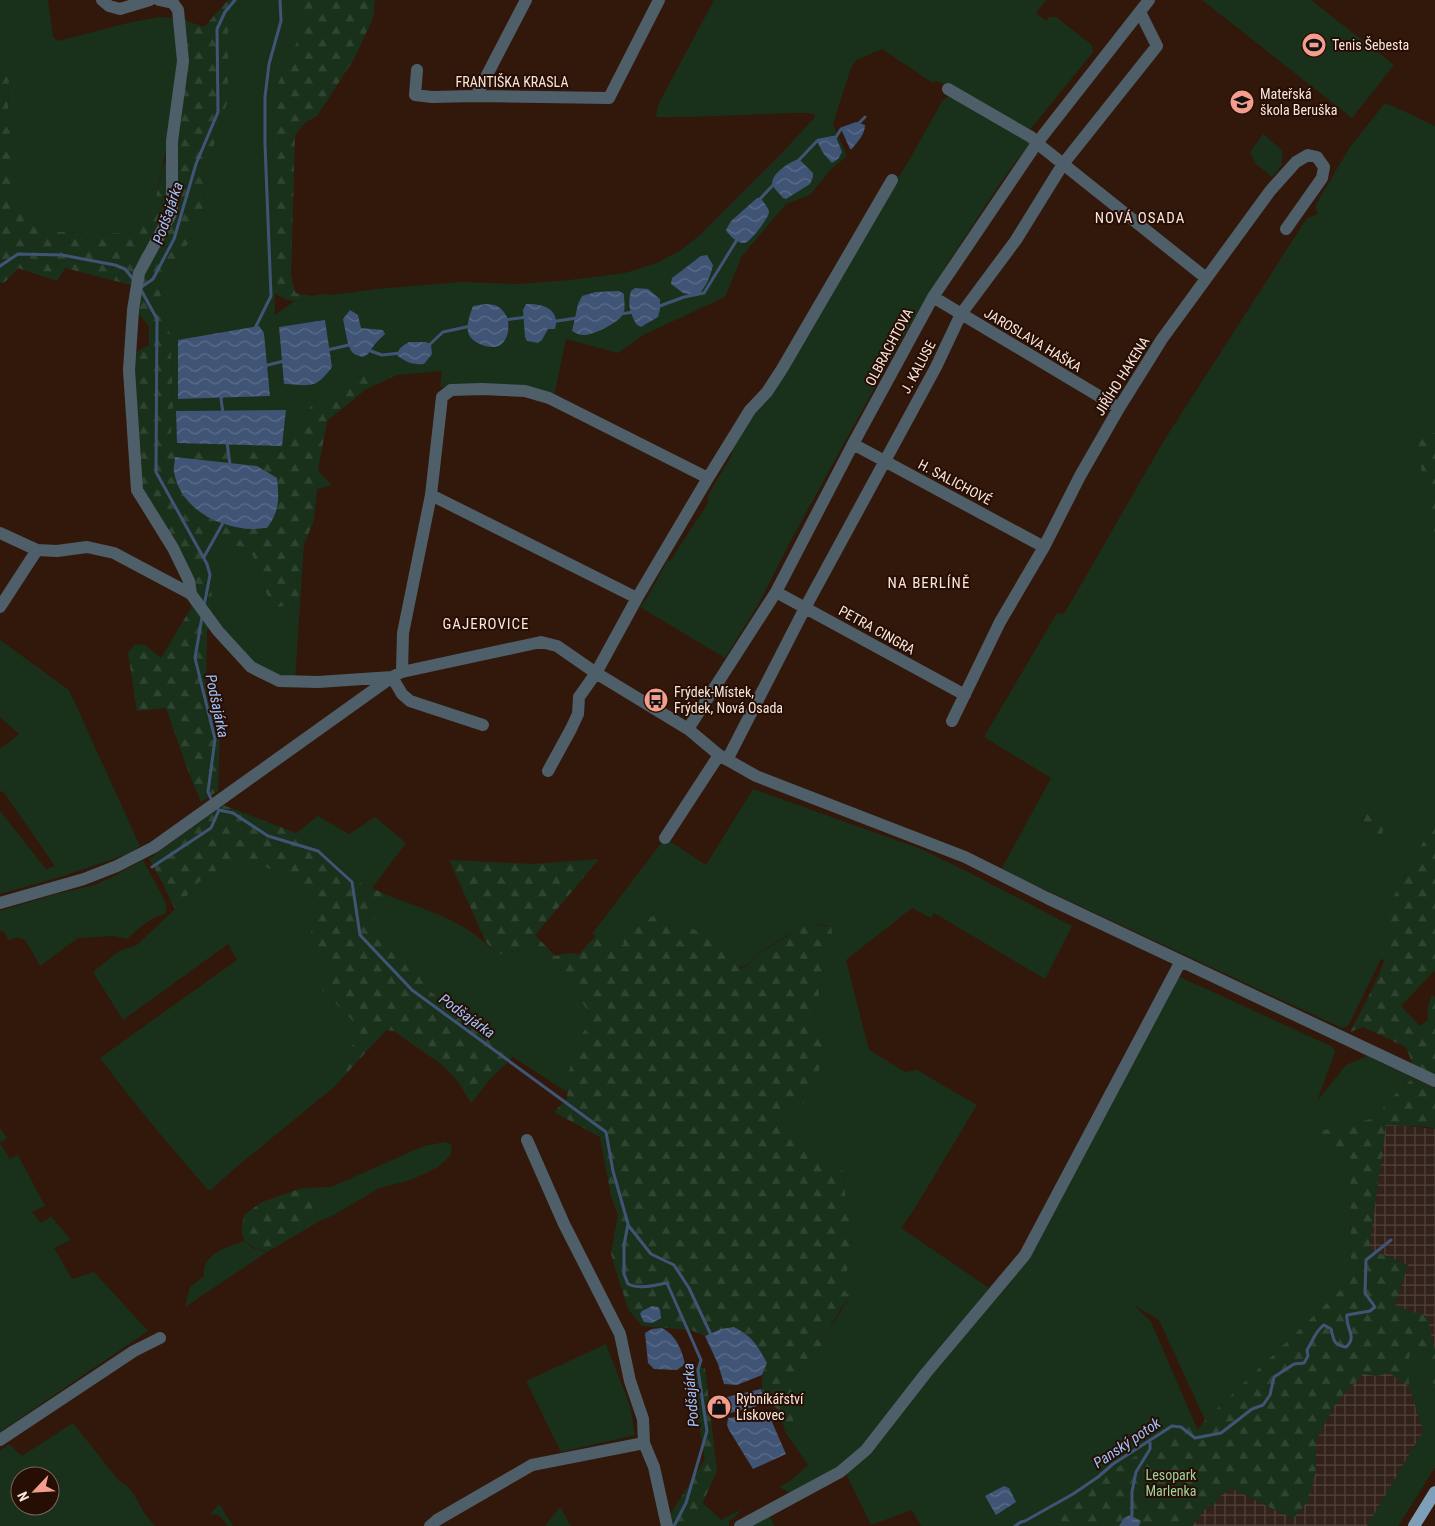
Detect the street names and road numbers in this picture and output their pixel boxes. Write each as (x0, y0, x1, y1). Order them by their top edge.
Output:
street label: FRANTIŠKA KRASLA (456, 73, 568, 90)
street label: JAROSLAVA HAŠKA (982, 304, 1085, 375)
street label: OLBRACHTOVA (862, 306, 916, 388)
street label: JIŘÍHO HAKENA (1091, 333, 1153, 418)
street label: J. KALUSE (897, 338, 939, 396)
street label: H. SALICHOVÉ (916, 455, 995, 508)
street label: PETRA CINGRA (836, 602, 918, 658)

